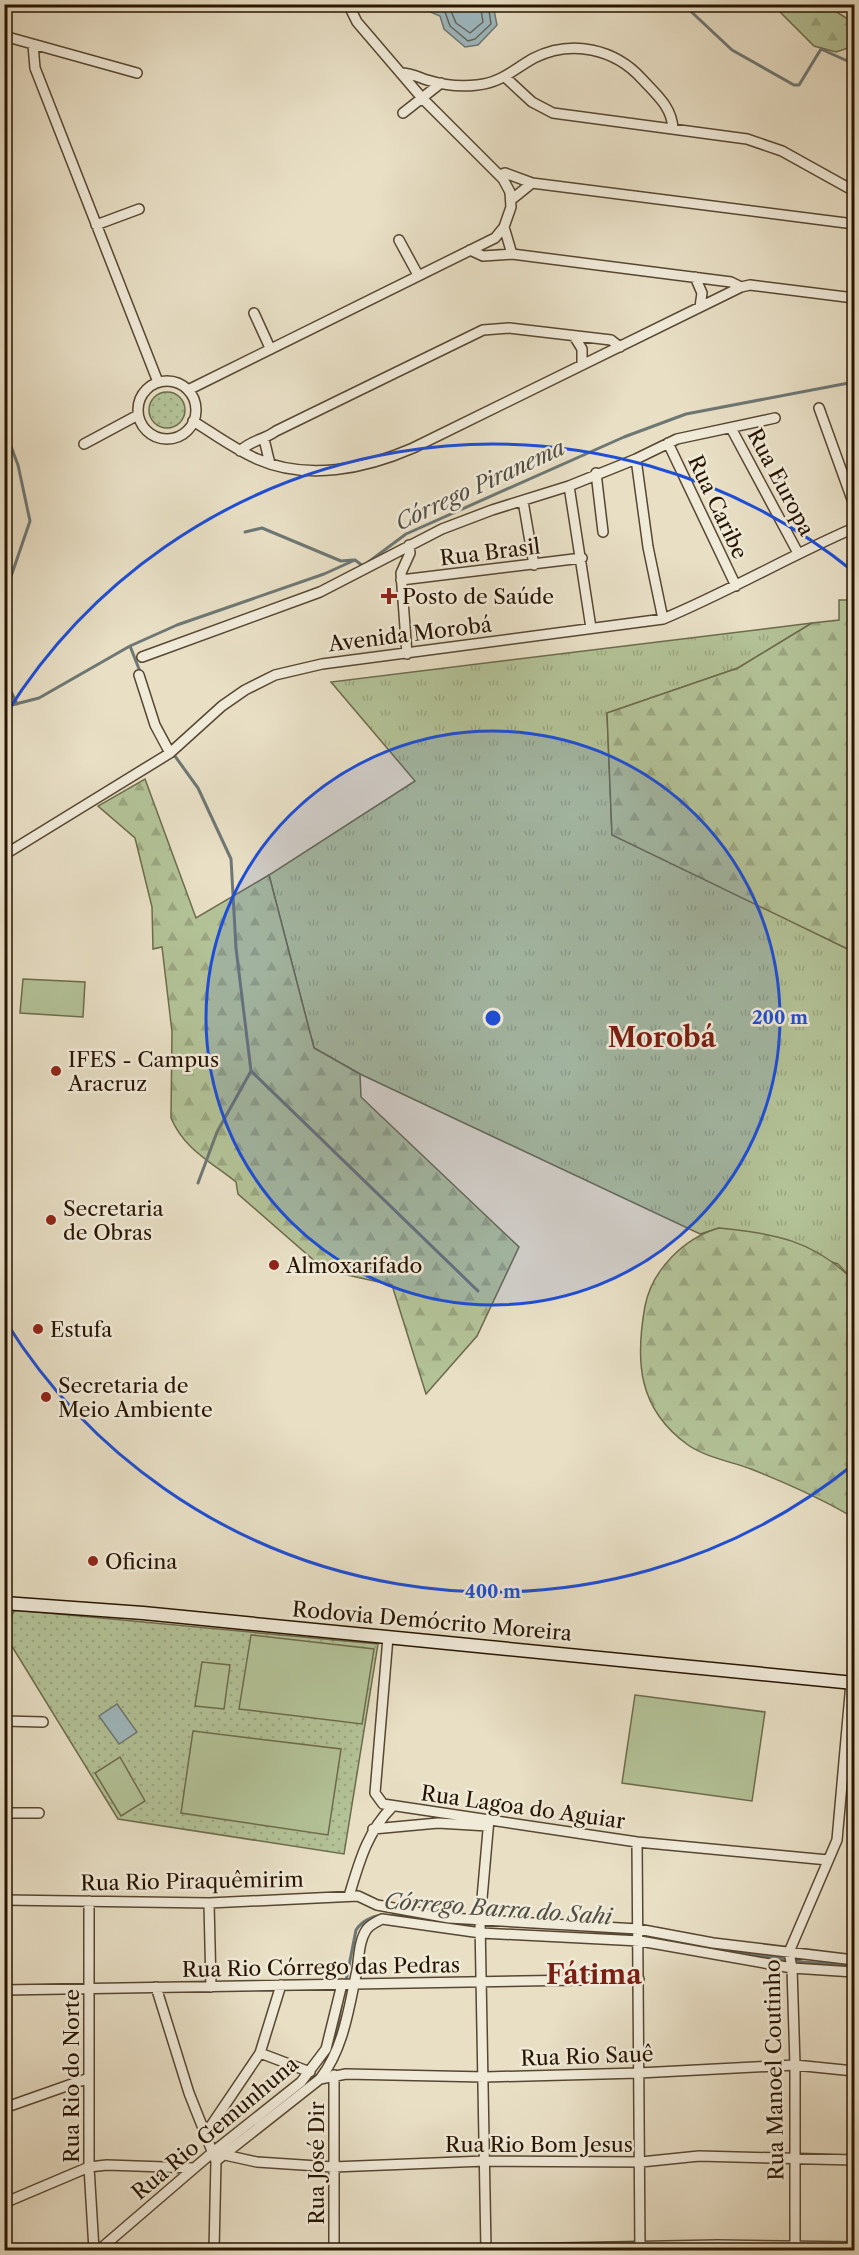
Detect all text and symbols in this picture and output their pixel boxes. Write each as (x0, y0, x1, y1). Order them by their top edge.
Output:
street label: Rua Europa (742, 424, 820, 541)
water label: Córrego Piranema (391, 434, 569, 536)
street label: Rua Caribe (683, 451, 753, 563)
street label: Rua Brasil (438, 533, 542, 571)
place label: Posto de Saúde (402, 584, 554, 609)
marker: Posto de Saúde (380, 587, 398, 605)
street label: Avenida Morobá (326, 611, 494, 657)
text: 200 m (752, 1007, 808, 1029)
centre of rings (483, 1008, 503, 1028)
district label: Morobá (608, 1021, 717, 1054)
place label: IFES - Campus Aracruz (67, 1047, 219, 1096)
marker: IFES - Campus Aracruz (49, 1064, 63, 1078)
place label: Secretaria de Obras (63, 1196, 164, 1245)
marker: Secretaria de Obras (44, 1213, 58, 1227)
place label: Almoxarifado (285, 1253, 422, 1278)
marker: Almoxarifado (267, 1258, 281, 1272)
place label: Estufa (50, 1317, 113, 1342)
marker: Estufa (31, 1322, 45, 1336)
place label: Secretaria de Meio Ambiente (58, 1373, 213, 1422)
marker: Secretaria de Meio Ambiente (39, 1390, 53, 1404)
place label: Oficina (105, 1549, 178, 1574)
marker: Oficina (86, 1554, 100, 1568)
text: 400 m (465, 1581, 521, 1603)
street label: Rodovia Demócrito Moreira (291, 1596, 574, 1646)
street label: Rua Lagoa do Aguiar (419, 1780, 627, 1834)
street label: Rua Rio Piraquêmirim (80, 1867, 304, 1895)
water label: Córrego Barra do Sahi (383, 1888, 614, 1931)
street label: Rua Rio Córrego das Pedras (182, 1952, 460, 1982)
district label: Fátima (546, 1958, 642, 1991)
street label: Rua Manoel Coutinho (760, 1959, 788, 2181)
street label: Rua Rio do Norte (59, 1989, 84, 2163)
street label: Rua Rio Sauê (520, 2041, 654, 2071)
street label: Rua Rio Gemunhuna (127, 2050, 304, 2205)
street label: Rua José Dir (304, 2101, 329, 2225)
street label: Rua Rio Bom Jesus (445, 2132, 633, 2157)

